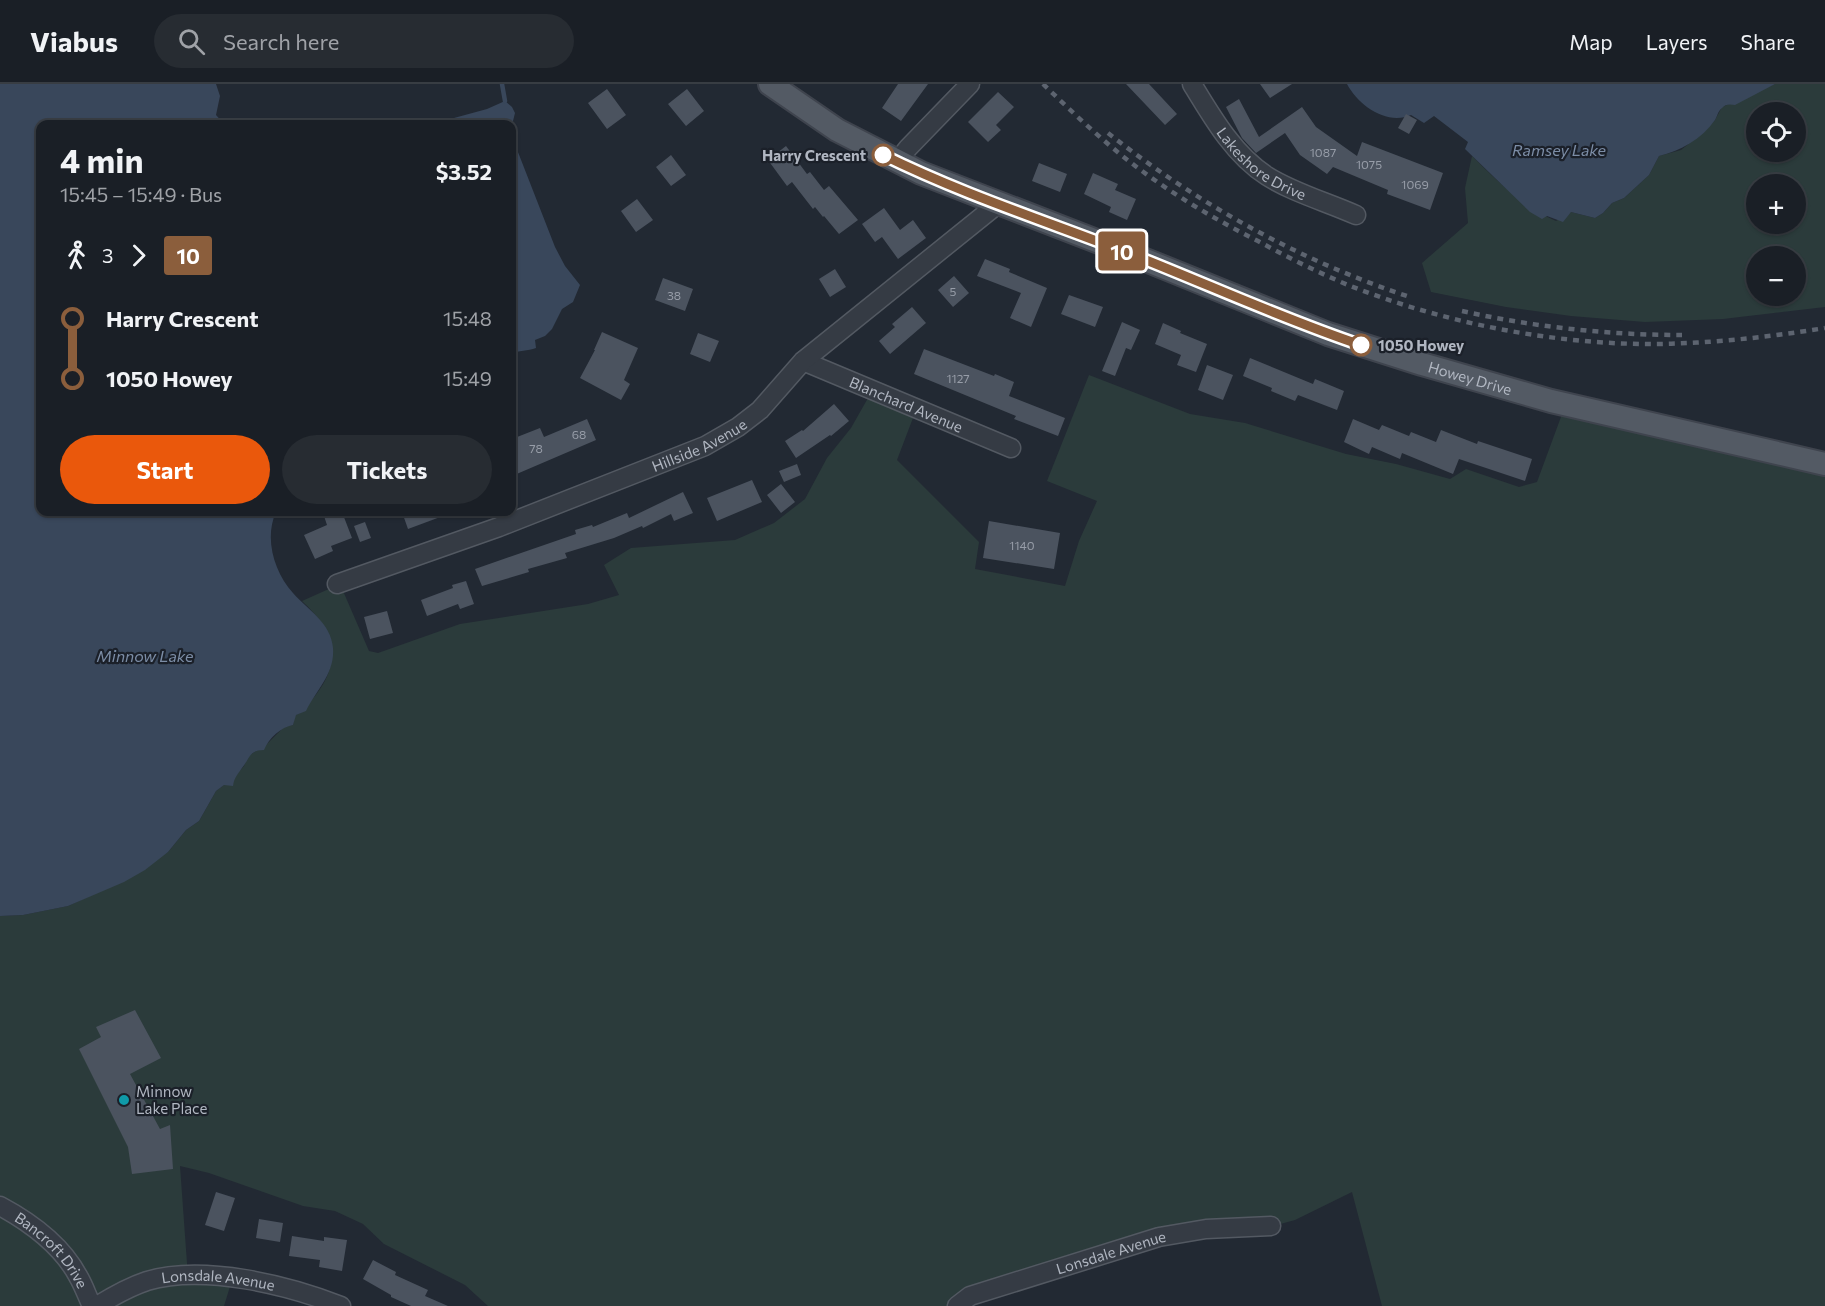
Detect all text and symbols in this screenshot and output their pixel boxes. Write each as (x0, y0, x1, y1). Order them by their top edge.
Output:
search box (154, 14, 574, 68)
text: Viabus (30, 24, 118, 58)
icon: search (175, 25, 208, 58)
text: Search here (223, 28, 339, 55)
text: Map (1569, 29, 1613, 54)
text: Layers (1646, 29, 1708, 54)
text: Share (1741, 29, 1795, 54)
map controls (1746, 102, 1806, 306)
button: locate (1746, 102, 1806, 162)
street label: Lakeshore Drive (1213, 124, 1309, 203)
text: 4 min (60, 139, 144, 180)
water label: Ramsey Lake (1512, 140, 1607, 159)
marker: Harry Crescent (872, 144, 894, 166)
house number: 1087 (1310, 145, 1336, 159)
place label: Harry Crescent (762, 146, 866, 164)
house number: 1075 (1356, 157, 1382, 171)
text: $3.52 (436, 158, 492, 185)
button: + (1746, 174, 1806, 234)
house number: 1069 (1401, 177, 1429, 191)
text: 15:45 – 15:49 · Bus (60, 182, 222, 206)
line badge: 10 (1095, 232, 1149, 270)
icon: walk (60, 239, 93, 272)
icon: forward (122, 239, 155, 272)
text: 10 (1110, 239, 1134, 264)
text: 3 (102, 243, 113, 267)
text: 10 (176, 243, 200, 268)
button: − (1746, 246, 1806, 306)
house number: 5 (950, 284, 957, 298)
house number: 38 (667, 288, 681, 302)
text: Harry Crescent (106, 305, 258, 332)
text: 15:48 (443, 306, 492, 330)
marker: 1050 Howey (1350, 334, 1372, 356)
place label: 1050 Howey (1378, 336, 1465, 354)
street label: Howey Drive (1426, 357, 1514, 398)
text: 1050 Howey (106, 365, 233, 392)
text: 15:49 (443, 366, 492, 390)
house number: 1127 (946, 371, 970, 385)
street label: Blanchard Avenue (847, 373, 966, 436)
street label: Hillside Avenue (649, 415, 750, 475)
house number: 68 (572, 427, 586, 441)
button: Start (60, 435, 270, 504)
button: Tickets (282, 435, 492, 504)
house number: 78 (529, 441, 543, 455)
house number: 1140 (1009, 538, 1035, 552)
water label: Minnow Lake (97, 646, 194, 665)
place label: Minnow Lake Place (136, 1082, 207, 1117)
marker: Minnow Lake Place (117, 1093, 131, 1107)
street label: Bancroft Drive (12, 1208, 92, 1291)
street label: Lonsdale Avenue (1054, 1227, 1167, 1278)
street label: Lonsdale Avenue (160, 1266, 277, 1294)

